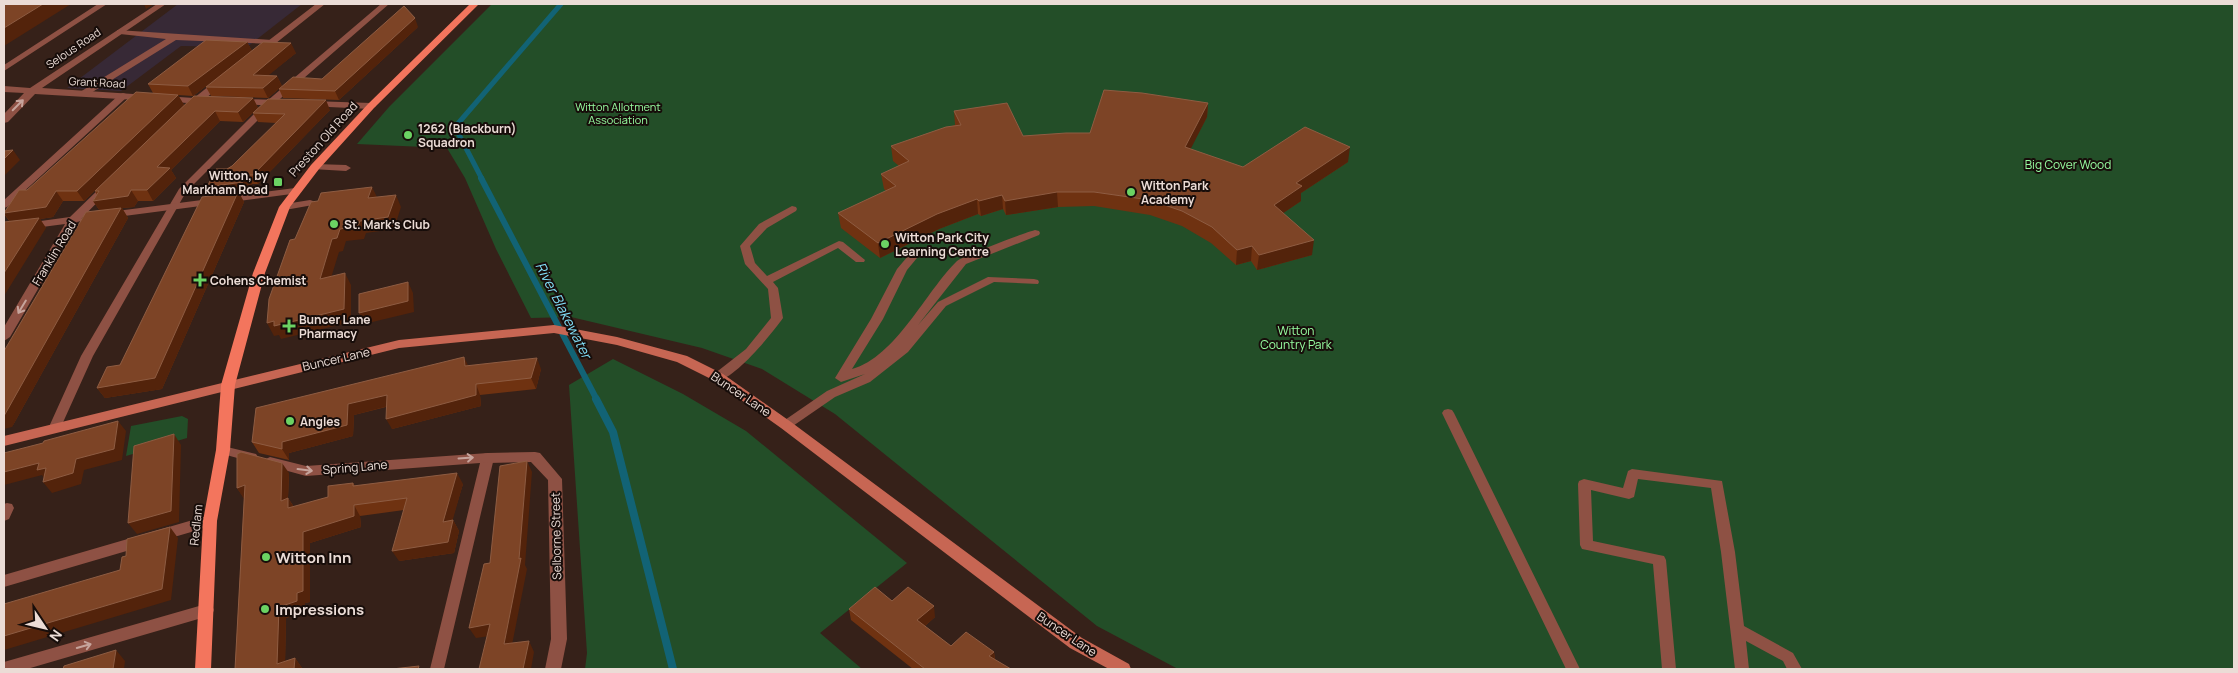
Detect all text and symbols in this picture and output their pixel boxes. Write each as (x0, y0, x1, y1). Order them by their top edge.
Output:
street label: Selous Road (43, 24, 103, 72)
street label: Grant Road (68, 73, 126, 91)
street label: Preston Old Road (285, 98, 361, 180)
one-way arrow (12, 99, 24, 112)
park label: Witton Allotment Association (575, 99, 661, 127)
place label: 1262 (Blackburn) Squadron (418, 120, 516, 151)
marker: 1262 (Blackburn) Squadron (402, 129, 414, 141)
park label: Big Cover Wood (2025, 156, 2111, 173)
place label: Witton, by Markham Road (182, 167, 268, 198)
marker: Witton, by Markham Road (272, 176, 284, 188)
place label: Witton Park Academy (1141, 177, 1209, 208)
marker: Witton Park Academy (1125, 186, 1137, 198)
place label: St. Mark's Club (344, 216, 430, 233)
street label: Franklin Road (28, 217, 80, 289)
marker: St. Mark's Club (328, 218, 340, 230)
place label: Witton Park City Learning Centre (895, 229, 989, 260)
marker: Witton Park City Learning Centre (879, 238, 891, 250)
water label: River Blakewater (531, 258, 597, 363)
place label: Cohens Chemist (210, 272, 307, 289)
marker: Cohens Chemist (194, 274, 206, 286)
one-way arrow (16, 299, 26, 313)
place label: Buncer Lane Pharmacy (299, 311, 371, 342)
marker: Buncer Lane Pharmacy (283, 320, 295, 332)
park label: Witton Country Park (1260, 322, 1333, 353)
street label: Buncer Lane (301, 343, 371, 375)
street label: Buncer Lane (708, 368, 774, 420)
place label: Angles (300, 413, 341, 430)
marker: Angles (284, 415, 296, 427)
one-way arrow (458, 454, 474, 463)
street label: Spring Lane (322, 456, 388, 478)
one-way arrow (296, 465, 312, 475)
street label: Selborne Street (547, 492, 565, 580)
street label: Redlam (185, 504, 207, 546)
place label: Witton Inn (276, 547, 351, 568)
marker: Witton Inn (260, 551, 272, 563)
place label: Impressions (275, 599, 364, 620)
north arrow (20, 603, 70, 653)
marker: Impressions (259, 603, 271, 615)
street label: Buncer Lane (1034, 608, 1100, 660)
text: N (45, 626, 67, 645)
one-way arrow (76, 640, 92, 650)

